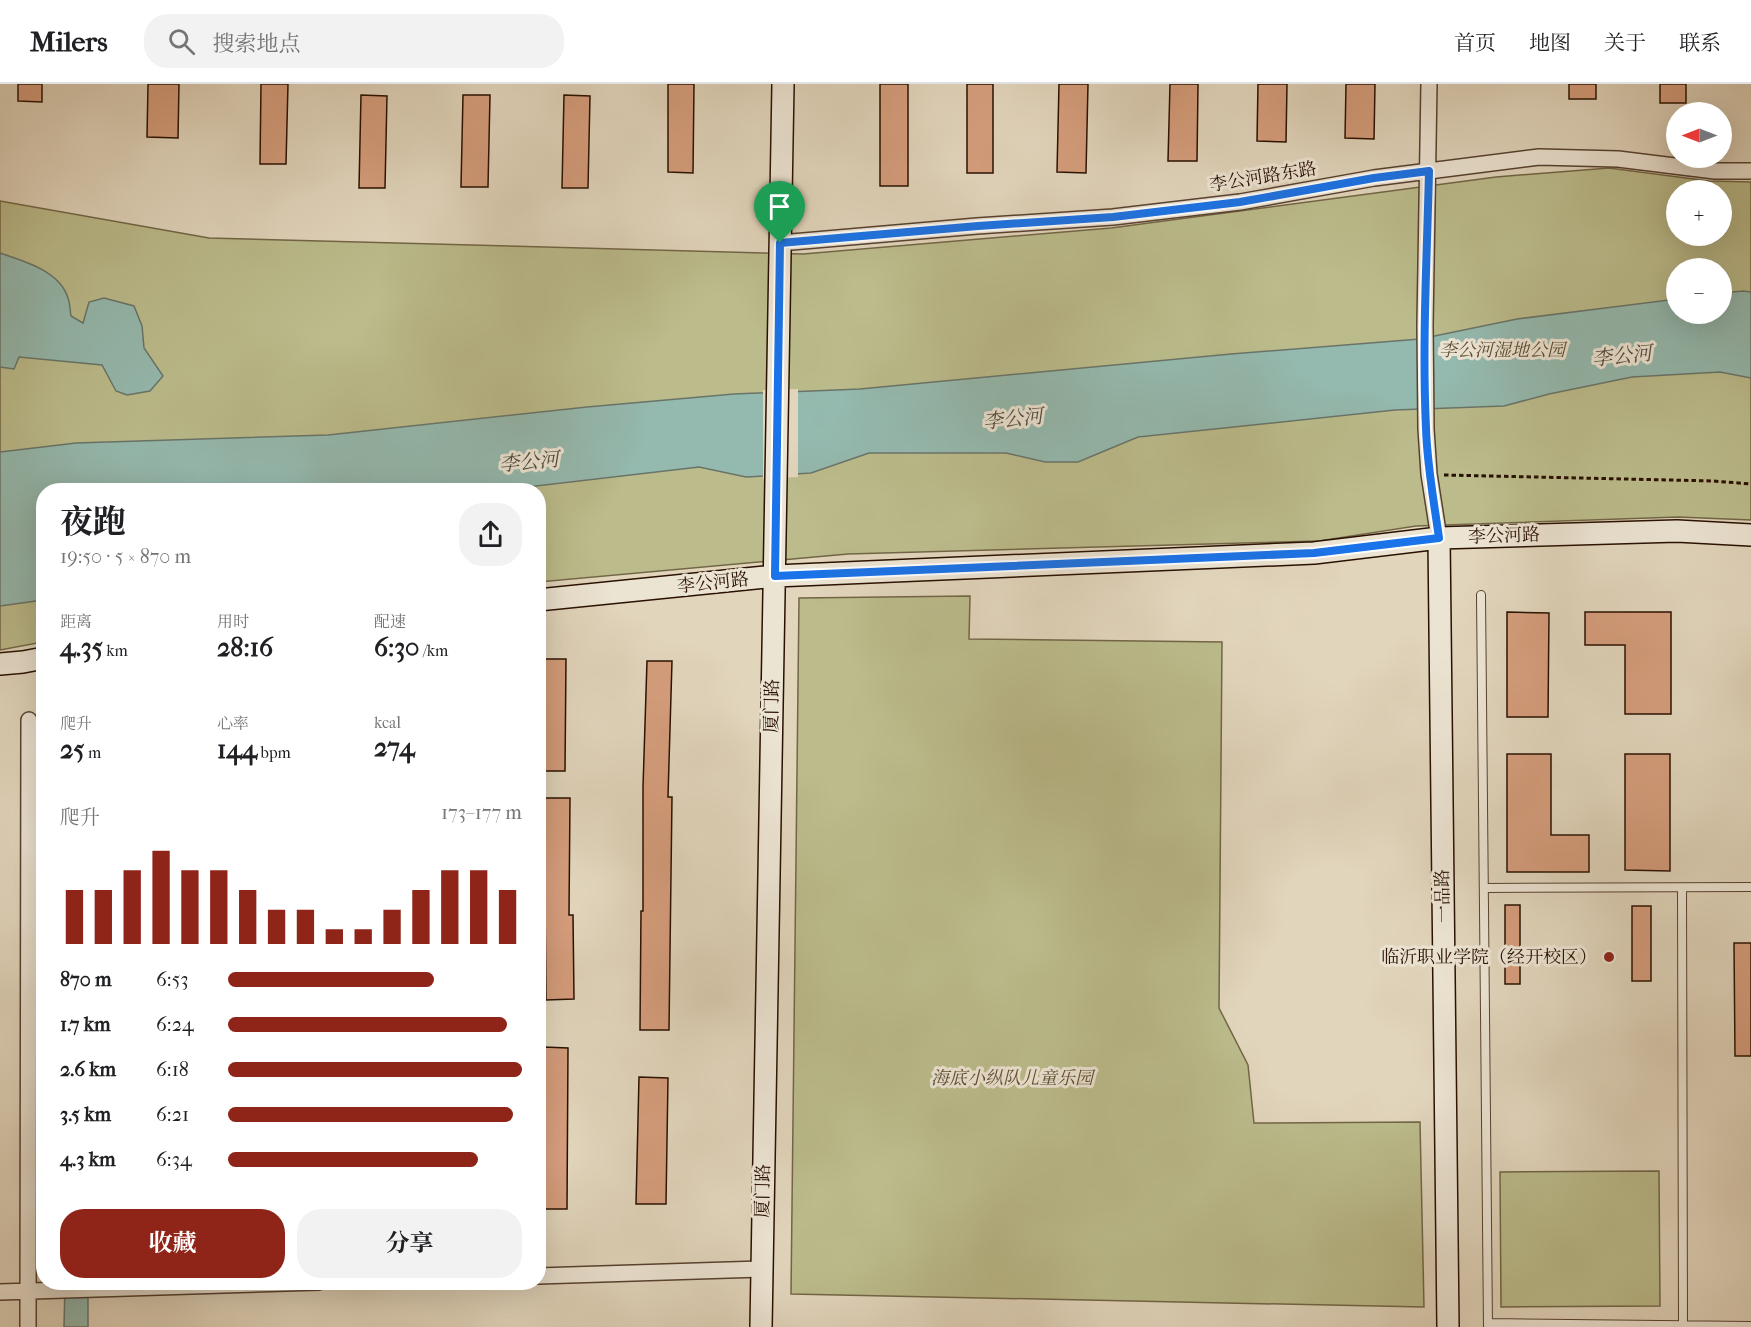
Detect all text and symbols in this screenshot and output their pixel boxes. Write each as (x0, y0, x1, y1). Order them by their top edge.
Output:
search box (144, 14, 564, 68)
text: Milers (30, 25, 108, 58)
icon: search (165, 25, 198, 58)
text: 搜索地点 (213, 31, 301, 57)
text: 首页 (1454, 31, 1496, 55)
text: 地图 (1529, 31, 1571, 55)
text: 关于 (1604, 31, 1646, 55)
text: 联系 (1679, 31, 1721, 55)
north arrow (1666, 102, 1732, 168)
map controls (1666, 102, 1732, 324)
street label: 李公河路东路 (1208, 158, 1318, 196)
button: + (1666, 180, 1732, 246)
pin (754, 181, 805, 243)
icon: arrive (763, 190, 796, 223)
button: − (1666, 258, 1732, 324)
park label: 李公河湿地公园 (1439, 340, 1568, 361)
water label: 李公河 (1591, 341, 1656, 371)
water label: 李公河 (982, 404, 1047, 434)
water label: 李公河 (498, 448, 563, 476)
text: 夜跑 (60, 503, 126, 542)
button: share (459, 503, 522, 566)
street label: 李公河路 (1468, 524, 1540, 548)
text: 19:50 · 5 × 870 m (60, 545, 191, 568)
street label: 李公河路 (676, 569, 750, 597)
text: 距离 (60, 612, 92, 631)
text: 用时 (217, 612, 249, 631)
text: 配速 (374, 612, 406, 631)
text: 4.35 (60, 632, 103, 663)
text: 28:16 (217, 632, 273, 663)
text: 6:30 (374, 632, 419, 663)
text: km (103, 641, 128, 660)
text: /km (419, 641, 448, 660)
street label: 厦门路 (761, 679, 783, 733)
text: kcal (374, 713, 401, 732)
text: 爬升 (60, 714, 92, 733)
text: 心率 (217, 714, 249, 733)
text: 274 (374, 732, 415, 763)
text: 25 (60, 734, 85, 765)
text: 144 (217, 734, 257, 765)
text: m (85, 743, 101, 762)
text: bpm (257, 743, 291, 762)
text: 173–177 m (441, 801, 522, 824)
text: 爬升 (60, 806, 100, 829)
street label: 一品路 (1432, 869, 1454, 923)
place label: 临沂职业学院（经开校区） (1381, 947, 1597, 968)
marker: 临沂职业学院（经开校区） (1602, 950, 1616, 964)
text: 870 m (60, 968, 112, 991)
text: 6:53 (156, 968, 189, 991)
text: 1.7 km (60, 1013, 111, 1036)
text: 6:24 (156, 1013, 194, 1036)
text: 2.6 km (60, 1058, 116, 1081)
text: 6:18 (156, 1058, 189, 1081)
park label: 海底小纵队儿童乐园 (931, 1068, 1096, 1089)
text: 3.5 km (60, 1103, 111, 1126)
text: 6:21 (156, 1103, 189, 1126)
text: 4.3 km (60, 1148, 116, 1171)
text: 6:34 (156, 1148, 192, 1171)
street label: 厦门路 (752, 1164, 774, 1218)
button: 收藏 (60, 1209, 285, 1278)
button: 分享 (297, 1209, 522, 1278)

